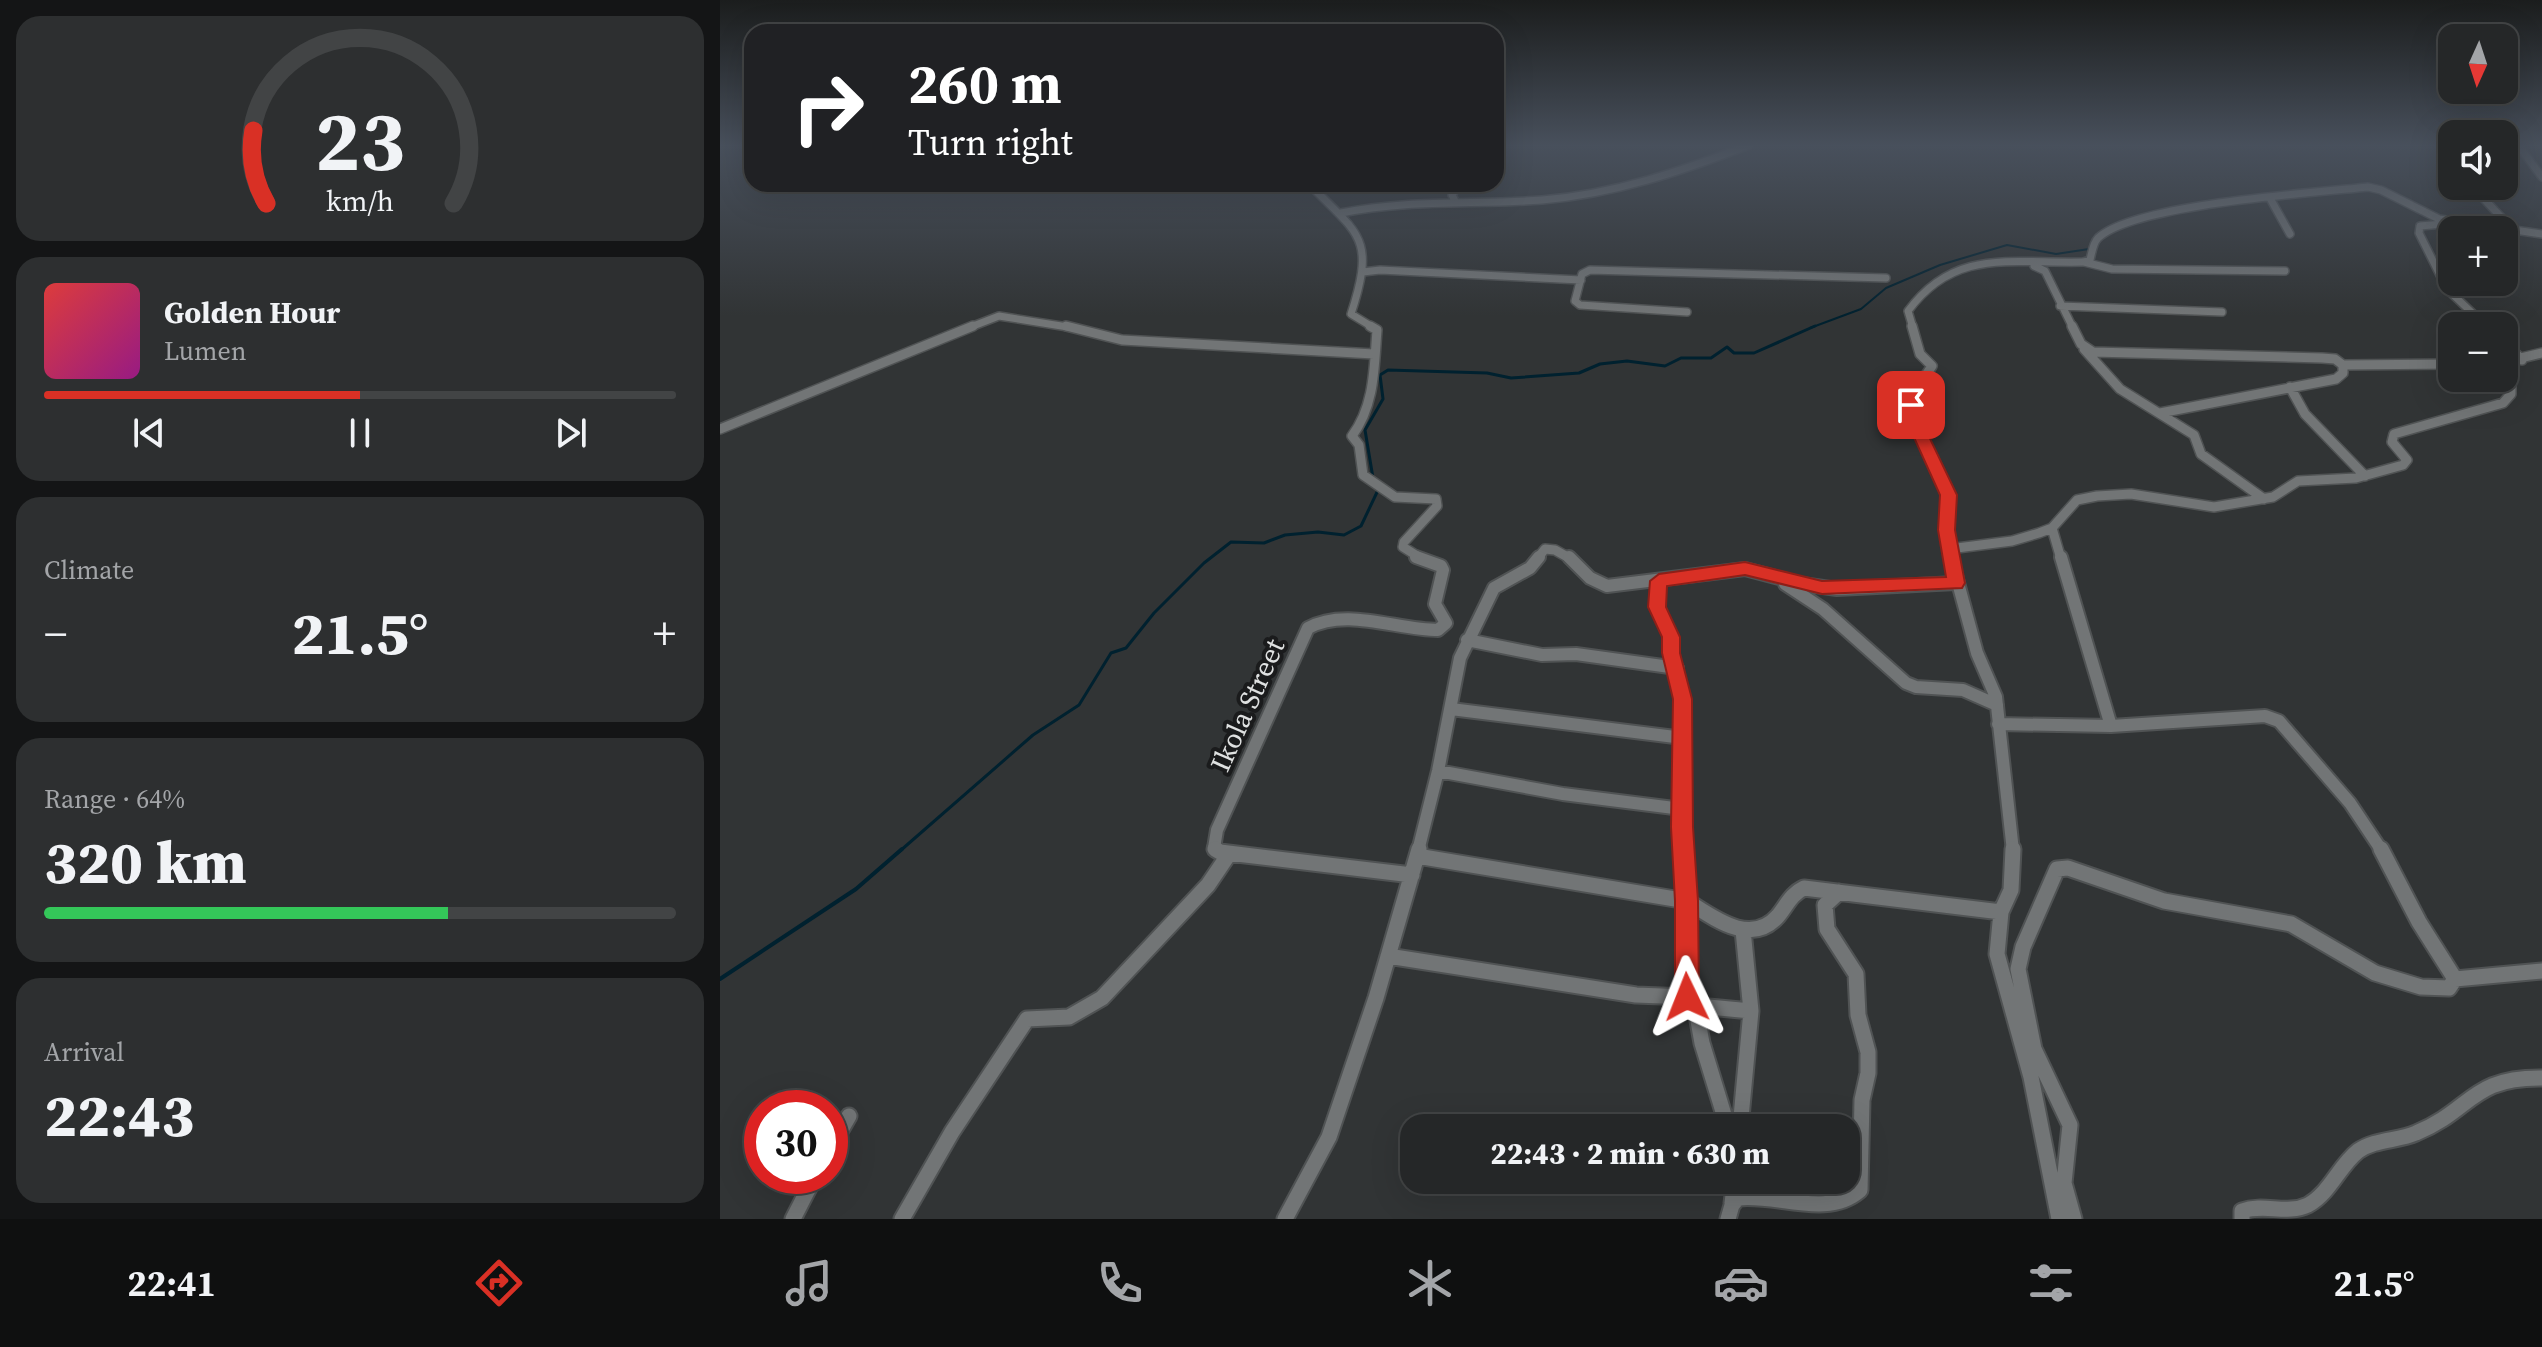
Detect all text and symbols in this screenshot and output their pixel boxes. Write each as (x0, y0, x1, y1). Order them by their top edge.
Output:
north arrow (2438, 24, 2518, 104)
map controls (2438, 24, 2518, 392)
text: 260 m (908, 45, 1062, 122)
icon: right (776, 56, 880, 160)
text: 23 (315, 84, 405, 198)
text: Turn right (908, 118, 1073, 167)
button: sound (2438, 120, 2518, 200)
text: km/h (326, 181, 394, 221)
button: + (2438, 216, 2518, 296)
text: Golden Hour (164, 292, 340, 333)
button: − (2438, 312, 2518, 392)
text: Lumen (164, 333, 246, 369)
pin (1877, 371, 1945, 439)
icon: arrive (1889, 383, 1933, 427)
icon: previous (127, 411, 171, 455)
icon: pause (338, 411, 382, 455)
icon: next (549, 411, 593, 455)
text: Climate (44, 552, 134, 588)
text: 21.5° (292, 592, 428, 674)
text: − (44, 603, 67, 664)
text: + (653, 603, 676, 664)
street label: Ikola Street (1201, 632, 1293, 777)
text: Range · 64% (44, 781, 185, 817)
text: 320 km (44, 821, 247, 903)
position arrow (1645, 955, 1729, 1039)
text: Arrival (44, 1034, 124, 1070)
text: 22:43 (44, 1074, 194, 1156)
speed limit sign: 30 (744, 1090, 848, 1194)
text: 22:43 · 2 min · 630 m (1490, 1133, 1770, 1174)
icon: directions (471, 1255, 527, 1311)
icon: music (781, 1255, 837, 1311)
icon: phone (1092, 1255, 1148, 1311)
icon: climate (1402, 1255, 1458, 1311)
icon: car (1713, 1255, 1769, 1311)
icon: filters (2023, 1255, 2079, 1311)
text: 22:41 (127, 1259, 216, 1308)
text: 21.5° (2333, 1259, 2415, 1308)

